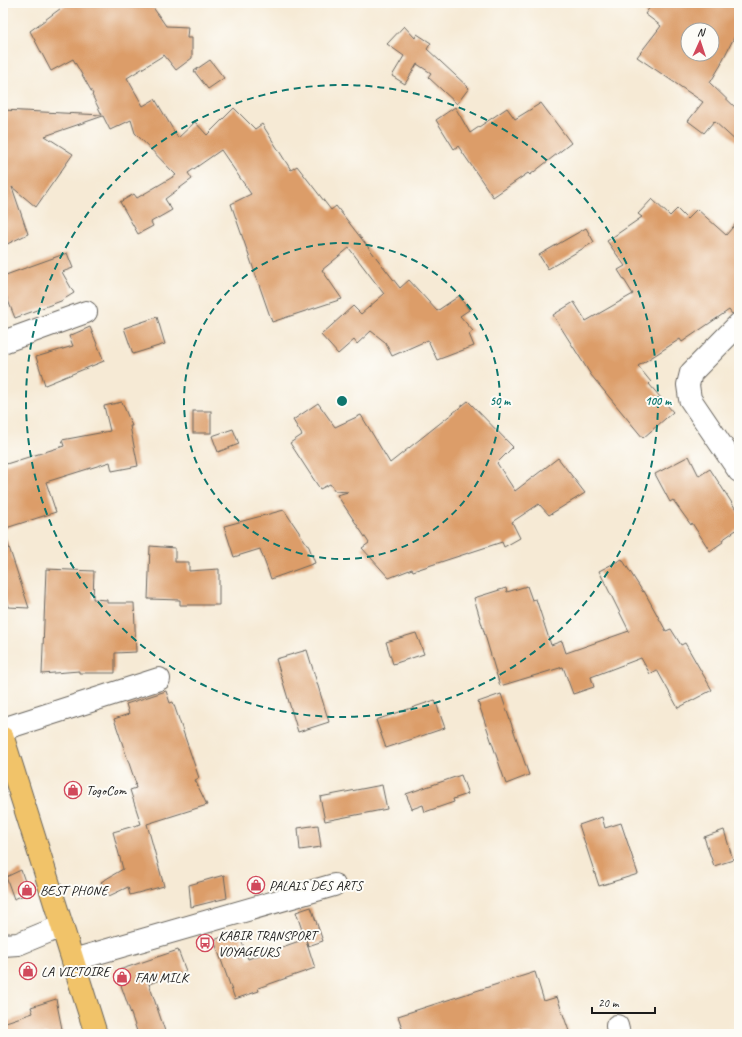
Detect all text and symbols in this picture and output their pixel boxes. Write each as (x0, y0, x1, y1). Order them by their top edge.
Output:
north arrow (680, 22, 720, 62)
text: N (697, 25, 706, 39)
text: 50 m (490, 393, 511, 409)
text: 100 m (645, 393, 672, 409)
centre of rings (335, 394, 349, 408)
shop icon: TogoCom (63, 780, 83, 800)
place label: TogoCom (86, 782, 128, 799)
shop icon: PALAIS DES ARTS (246, 875, 266, 895)
place label: PALAIS DES ARTS (269, 877, 365, 894)
shop icon: BEST PHONE (17, 880, 37, 900)
place label: BEST PHONE (40, 882, 110, 899)
place label: KABIR TRANSPORT VOYAGEURS (218, 927, 320, 960)
bus stop icon: KABIR TRANSPORT VOYAGEURS (195, 933, 215, 953)
shop icon: LA VICTOIRE (18, 961, 38, 981)
place label: LA VICTOIRE (41, 963, 112, 980)
shop icon: FAN MILK (112, 967, 132, 987)
place label: FAN MILK (135, 969, 191, 986)
scale bar (592, 989, 655, 1015)
text: 20 m (598, 995, 620, 1011)

